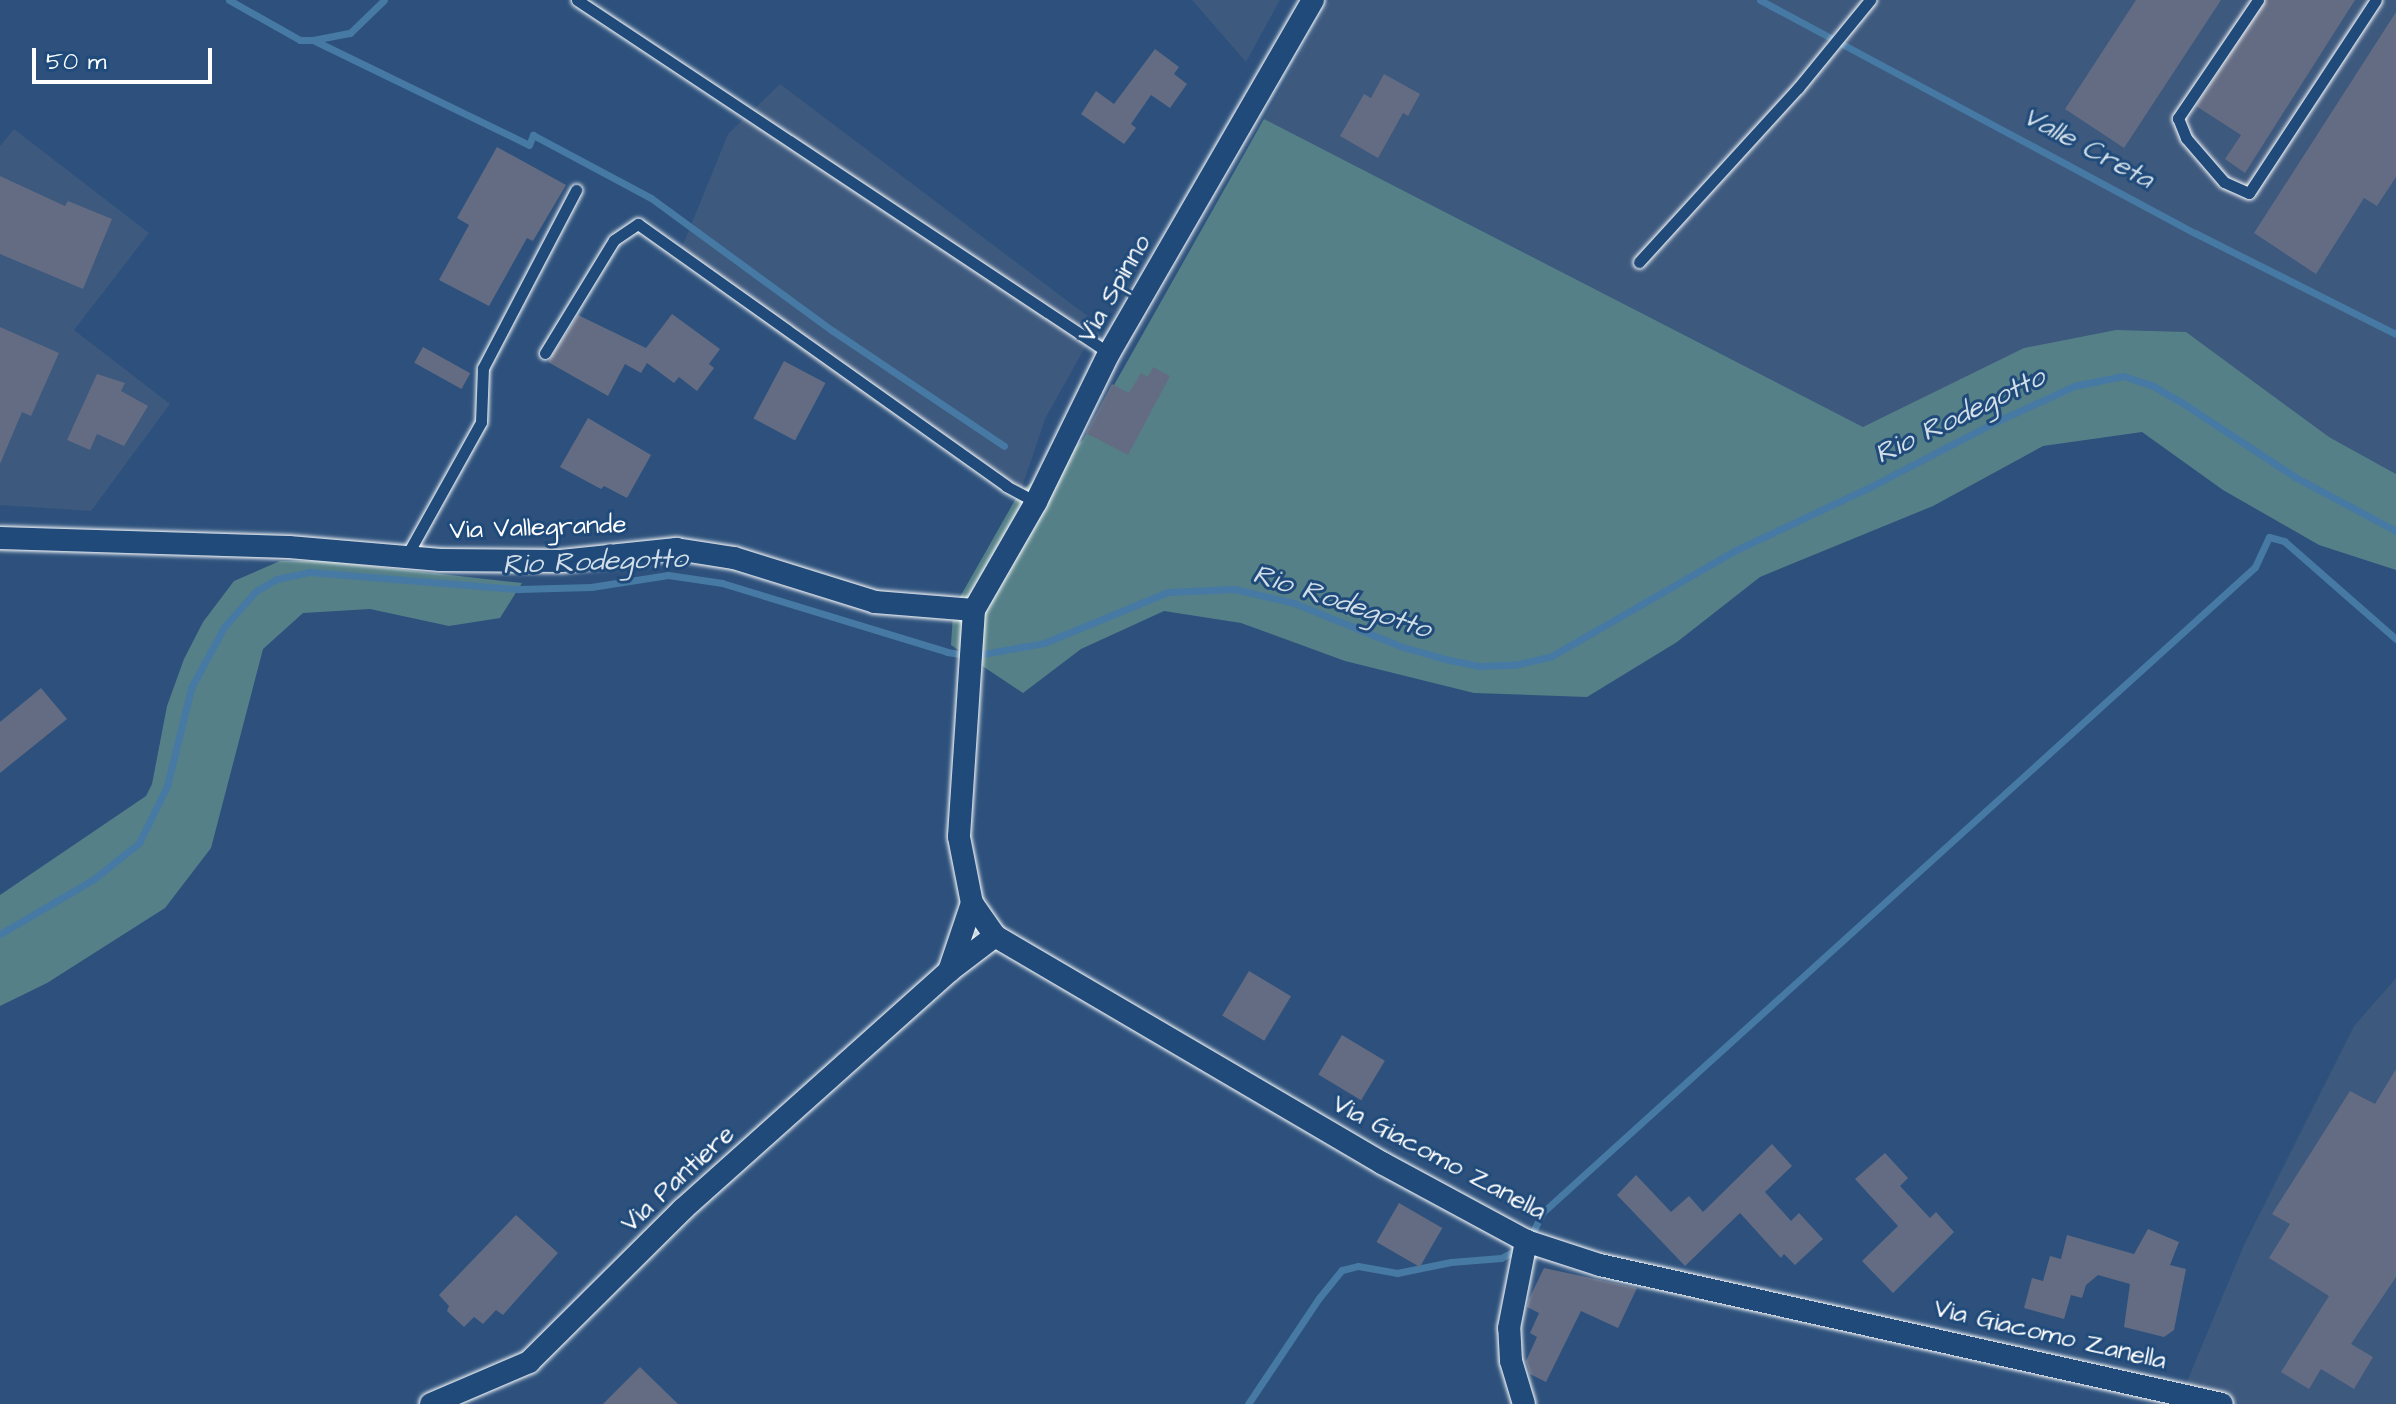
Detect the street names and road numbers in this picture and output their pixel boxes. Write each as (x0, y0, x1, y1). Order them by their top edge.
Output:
street label: Via Spinno (1072, 229, 1158, 349)
street label: Via Vallegrande (449, 509, 627, 547)
street label: Via Giacomo Zanella (1327, 1088, 1551, 1228)
street label: Via Pantiere (615, 1119, 741, 1239)
street label: Via Giacomo Zanella (1931, 1293, 2169, 1377)

